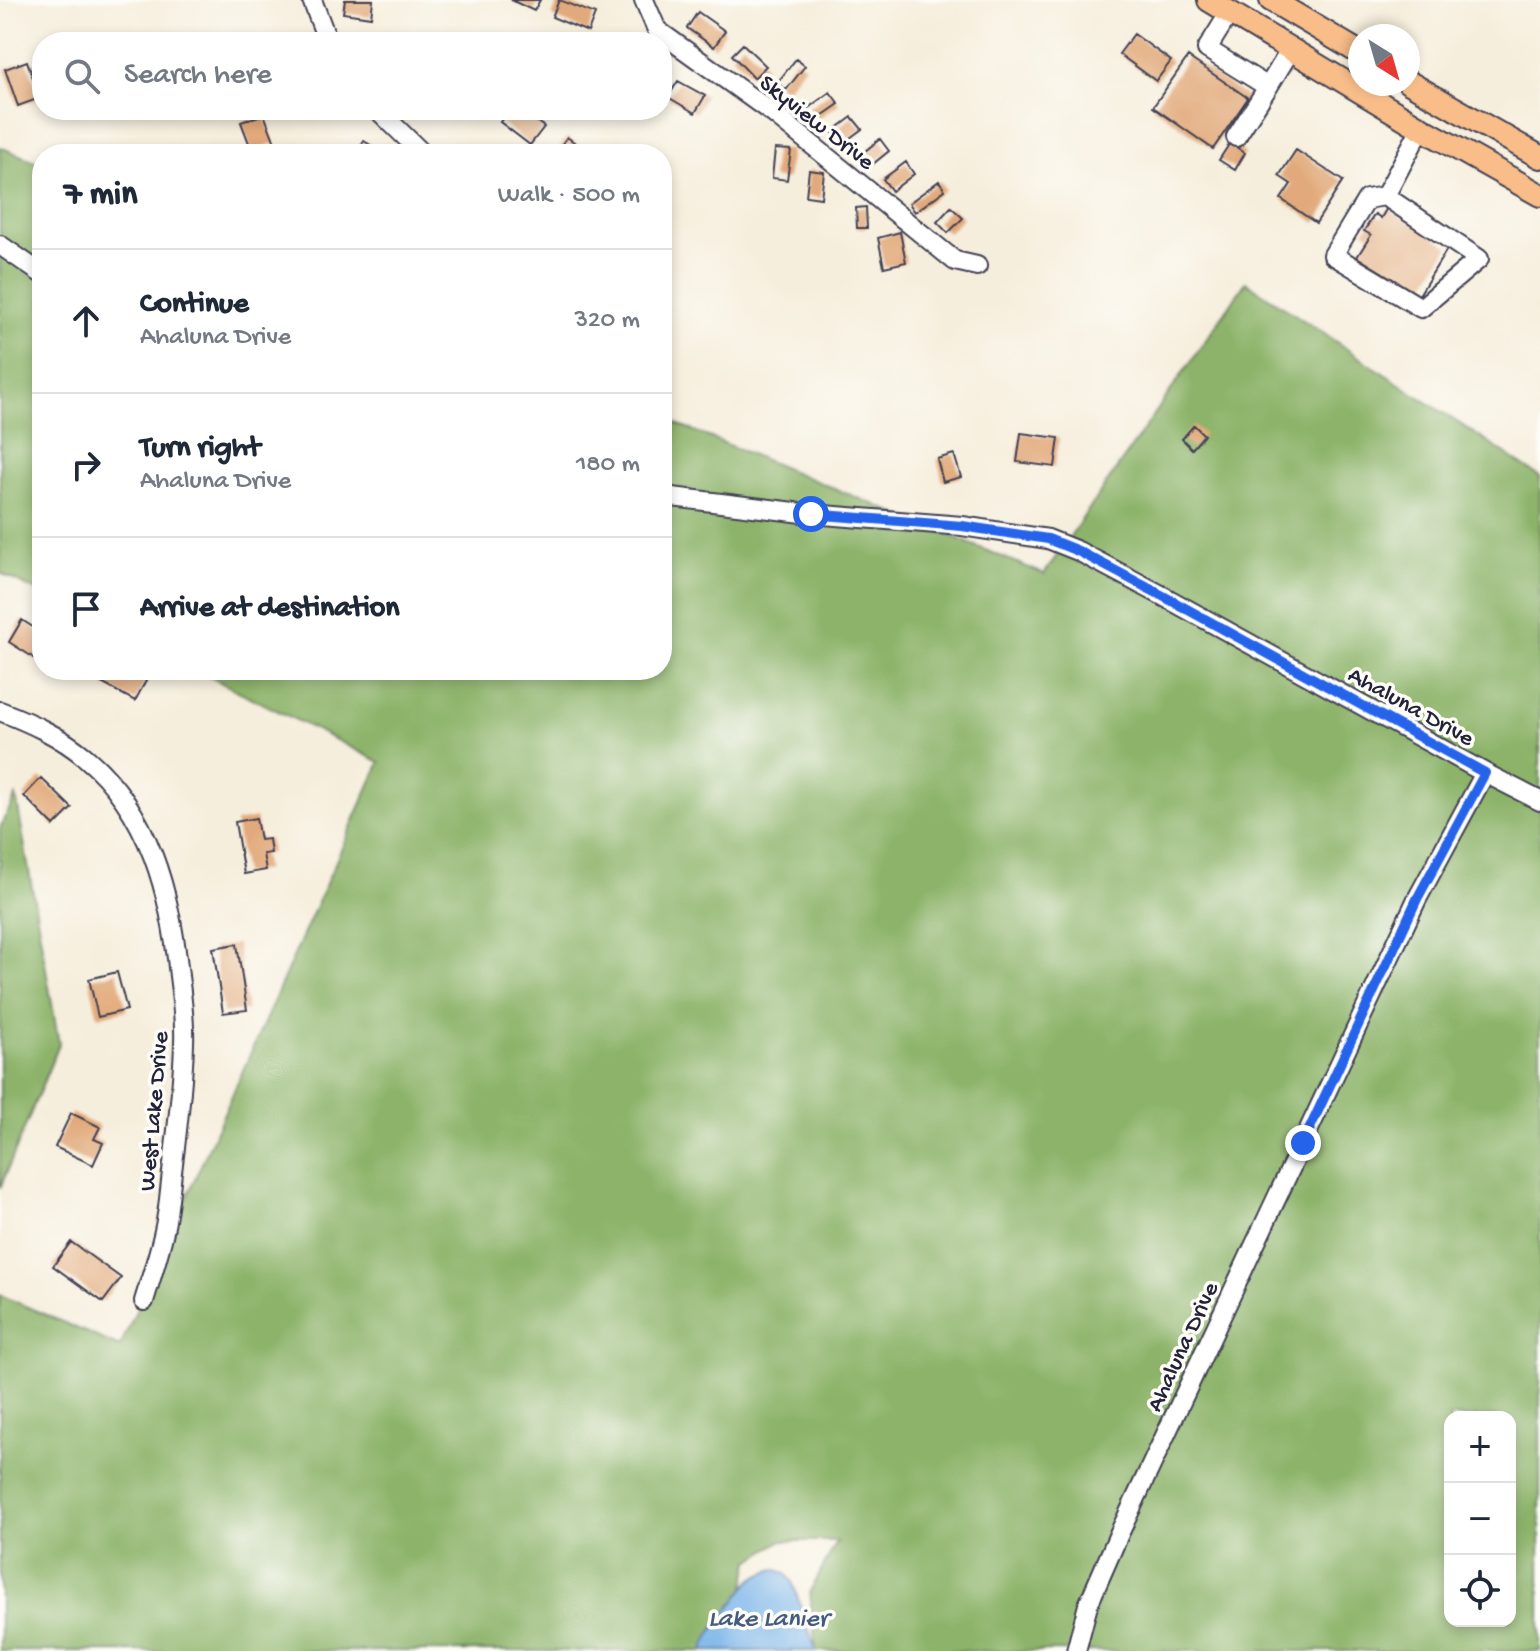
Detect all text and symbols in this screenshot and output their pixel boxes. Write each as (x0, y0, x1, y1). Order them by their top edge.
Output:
north arrow (1348, 24, 1420, 96)
search box (32, 32, 672, 120)
icon: search (60, 54, 104, 98)
text: Search here (124, 59, 272, 94)
street label: Skyview Drive (752, 70, 880, 178)
text: 7 min (64, 176, 137, 216)
text: Walk · 500 m (498, 181, 640, 212)
text: Continue (140, 288, 249, 323)
icon: ahead (64, 299, 108, 343)
text: 320 m (574, 306, 640, 337)
text: Ahaluna Drive (140, 323, 291, 354)
text: Turn right (140, 432, 260, 467)
icon: right (64, 443, 108, 487)
text: 180 m (576, 450, 640, 481)
text: Ahaluna Drive (140, 467, 291, 498)
route start (793, 496, 829, 532)
icon: arrive (64, 587, 108, 631)
text: Arrive at destination (140, 592, 400, 627)
street label: Ahaluna Drive (1342, 662, 1479, 755)
street label: West Lake Drive (134, 1030, 177, 1192)
route end (1285, 1125, 1321, 1161)
street label: Ahaluna Drive (1142, 1278, 1227, 1417)
map controls (1444, 1411, 1516, 1627)
button: + (1444, 1411, 1516, 1483)
button: − (1444, 1483, 1516, 1555)
button: locate (1444, 1555, 1516, 1627)
water label: Lake Lanier (708, 1605, 833, 1636)

